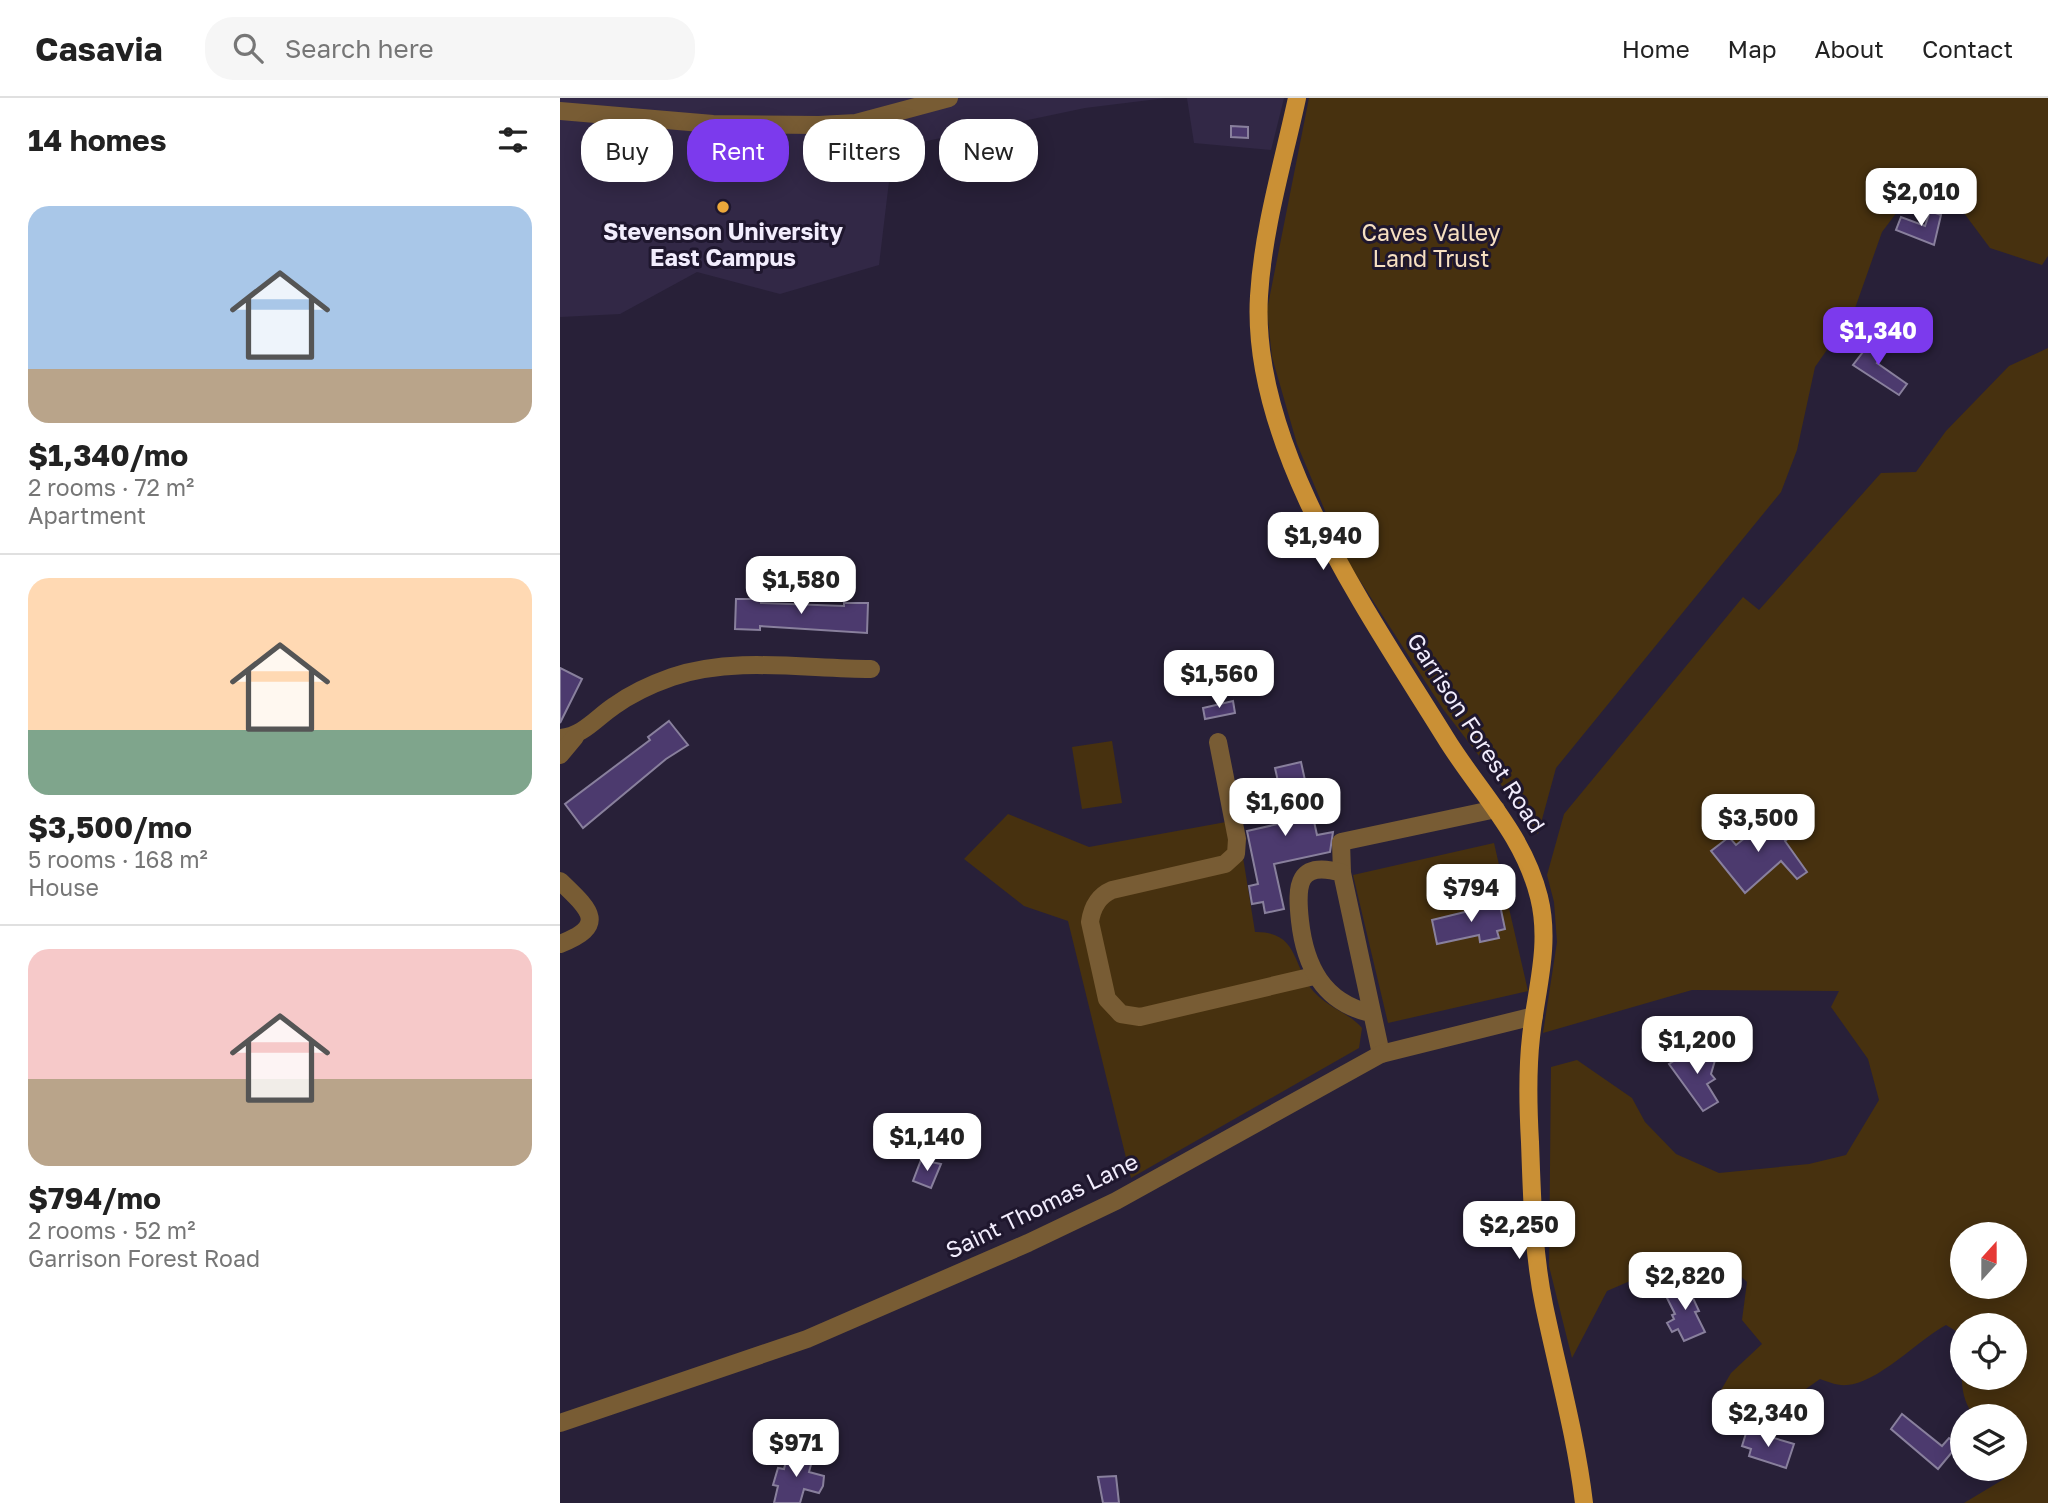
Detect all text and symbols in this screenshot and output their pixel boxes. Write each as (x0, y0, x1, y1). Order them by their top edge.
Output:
search box (205, 17, 695, 80)
text: Casavia (35, 29, 163, 68)
icon: search (229, 29, 267, 67)
text: Search here (285, 33, 434, 64)
text: Home (1622, 34, 1690, 63)
text: Map (1728, 34, 1777, 63)
text: About (1815, 34, 1884, 63)
text: Contact (1922, 34, 2013, 63)
chip: Buy (581, 119, 673, 182)
chip: Rent (687, 119, 789, 182)
chip: Filters (803, 119, 925, 182)
chip: New (939, 119, 1038, 182)
icon: filters (494, 121, 532, 159)
text: 14 homes (28, 122, 167, 158)
pin: $2,010 (1864, 169, 1978, 228)
text: $2,010 (1882, 177, 1960, 205)
marker: Stevenson University East Campus (715, 199, 731, 215)
place label: Stevenson University East Campus (603, 217, 843, 271)
park label: Caves Valley Land Trust (1361, 218, 1501, 272)
icon: home (217, 252, 343, 378)
pin: $1,340 (1821, 308, 1935, 367)
text: $1,340 (1839, 316, 1917, 344)
text: $1,340/mo (28, 437, 188, 473)
text: 2 rooms · 72 m² (28, 473, 194, 501)
text: Apartment (28, 501, 146, 529)
pin: $1,940 (1266, 512, 1380, 572)
text: $1,940 (1284, 521, 1362, 549)
pin: $1,580 (744, 556, 858, 616)
text: $1,580 (762, 565, 840, 593)
icon: home (217, 624, 343, 750)
street label: Garrison Forest Road (1402, 628, 1552, 837)
pin: $1,560 (1162, 650, 1276, 710)
text: $1,560 (1180, 659, 1258, 687)
pin: $1,600 (1228, 778, 1342, 838)
text: $1,600 (1245, 787, 1325, 815)
pin: $3,500 (1701, 794, 1815, 854)
text: $3,500 (1718, 803, 1798, 831)
text: $3,500/mo (28, 809, 192, 845)
text: 5 rooms · 168 m² (28, 845, 208, 873)
pin: $794 (1430, 864, 1512, 924)
text: House (28, 873, 99, 901)
text: $794 (1443, 873, 1499, 901)
icon: home (217, 995, 343, 1121)
pin: $1,200 (1640, 1016, 1754, 1076)
text: $1,200 (1658, 1025, 1736, 1053)
pin: $1,140 (870, 1114, 984, 1173)
text: $1,140 (889, 1122, 965, 1150)
street label: Saint Thomas Lane (941, 1146, 1142, 1264)
text: $794/mo (28, 1180, 161, 1216)
pin: $2,250 (1462, 1202, 1576, 1261)
text: $2,250 (1479, 1210, 1559, 1238)
text: 2 rooms · 52 m² (28, 1216, 195, 1244)
north arrow (1950, 1222, 2026, 1298)
map controls (1950, 1222, 2027, 1481)
text: Garrison Forest Road (28, 1244, 260, 1272)
pin: $2,820 (1628, 1252, 1742, 1312)
text: $2,820 (1645, 1261, 1725, 1289)
button: locate (1950, 1313, 2027, 1390)
pin: $2,340 (1711, 1390, 1825, 1449)
text: $2,340 (1728, 1398, 1808, 1426)
button: layers (1950, 1404, 2027, 1481)
pin: $971 (755, 1420, 837, 1479)
text: $971 (769, 1428, 823, 1456)

